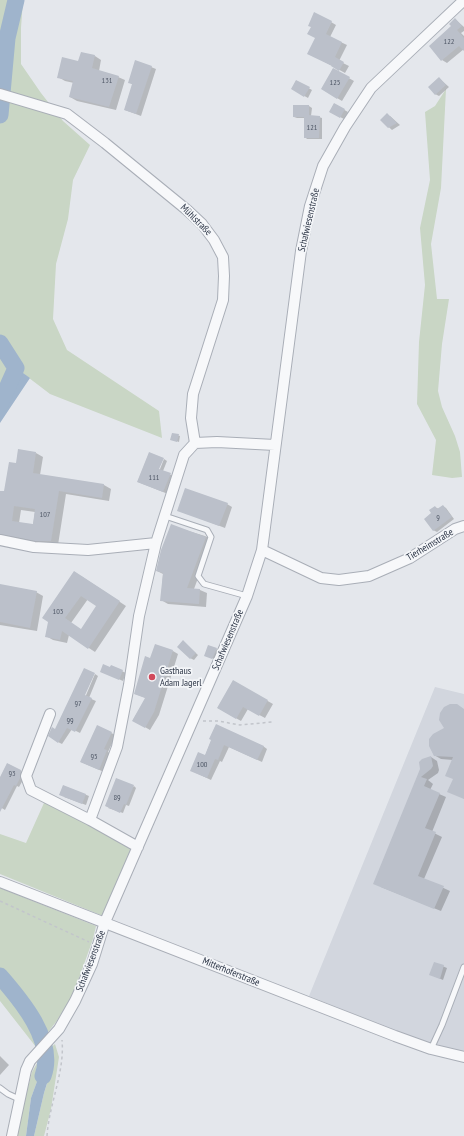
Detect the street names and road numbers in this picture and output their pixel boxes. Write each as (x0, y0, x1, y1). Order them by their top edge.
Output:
street label: Schafwiesenstraße (296, 187, 322, 253)
street label: Mühlstraße (178, 202, 214, 238)
street label: Tierheimstraße (404, 526, 456, 564)
street label: Schafwiesenstraße (210, 608, 246, 672)
street label: Schafwiesenstraße (74, 929, 108, 993)
street label: Mitterhoferstraße (201, 955, 261, 989)

